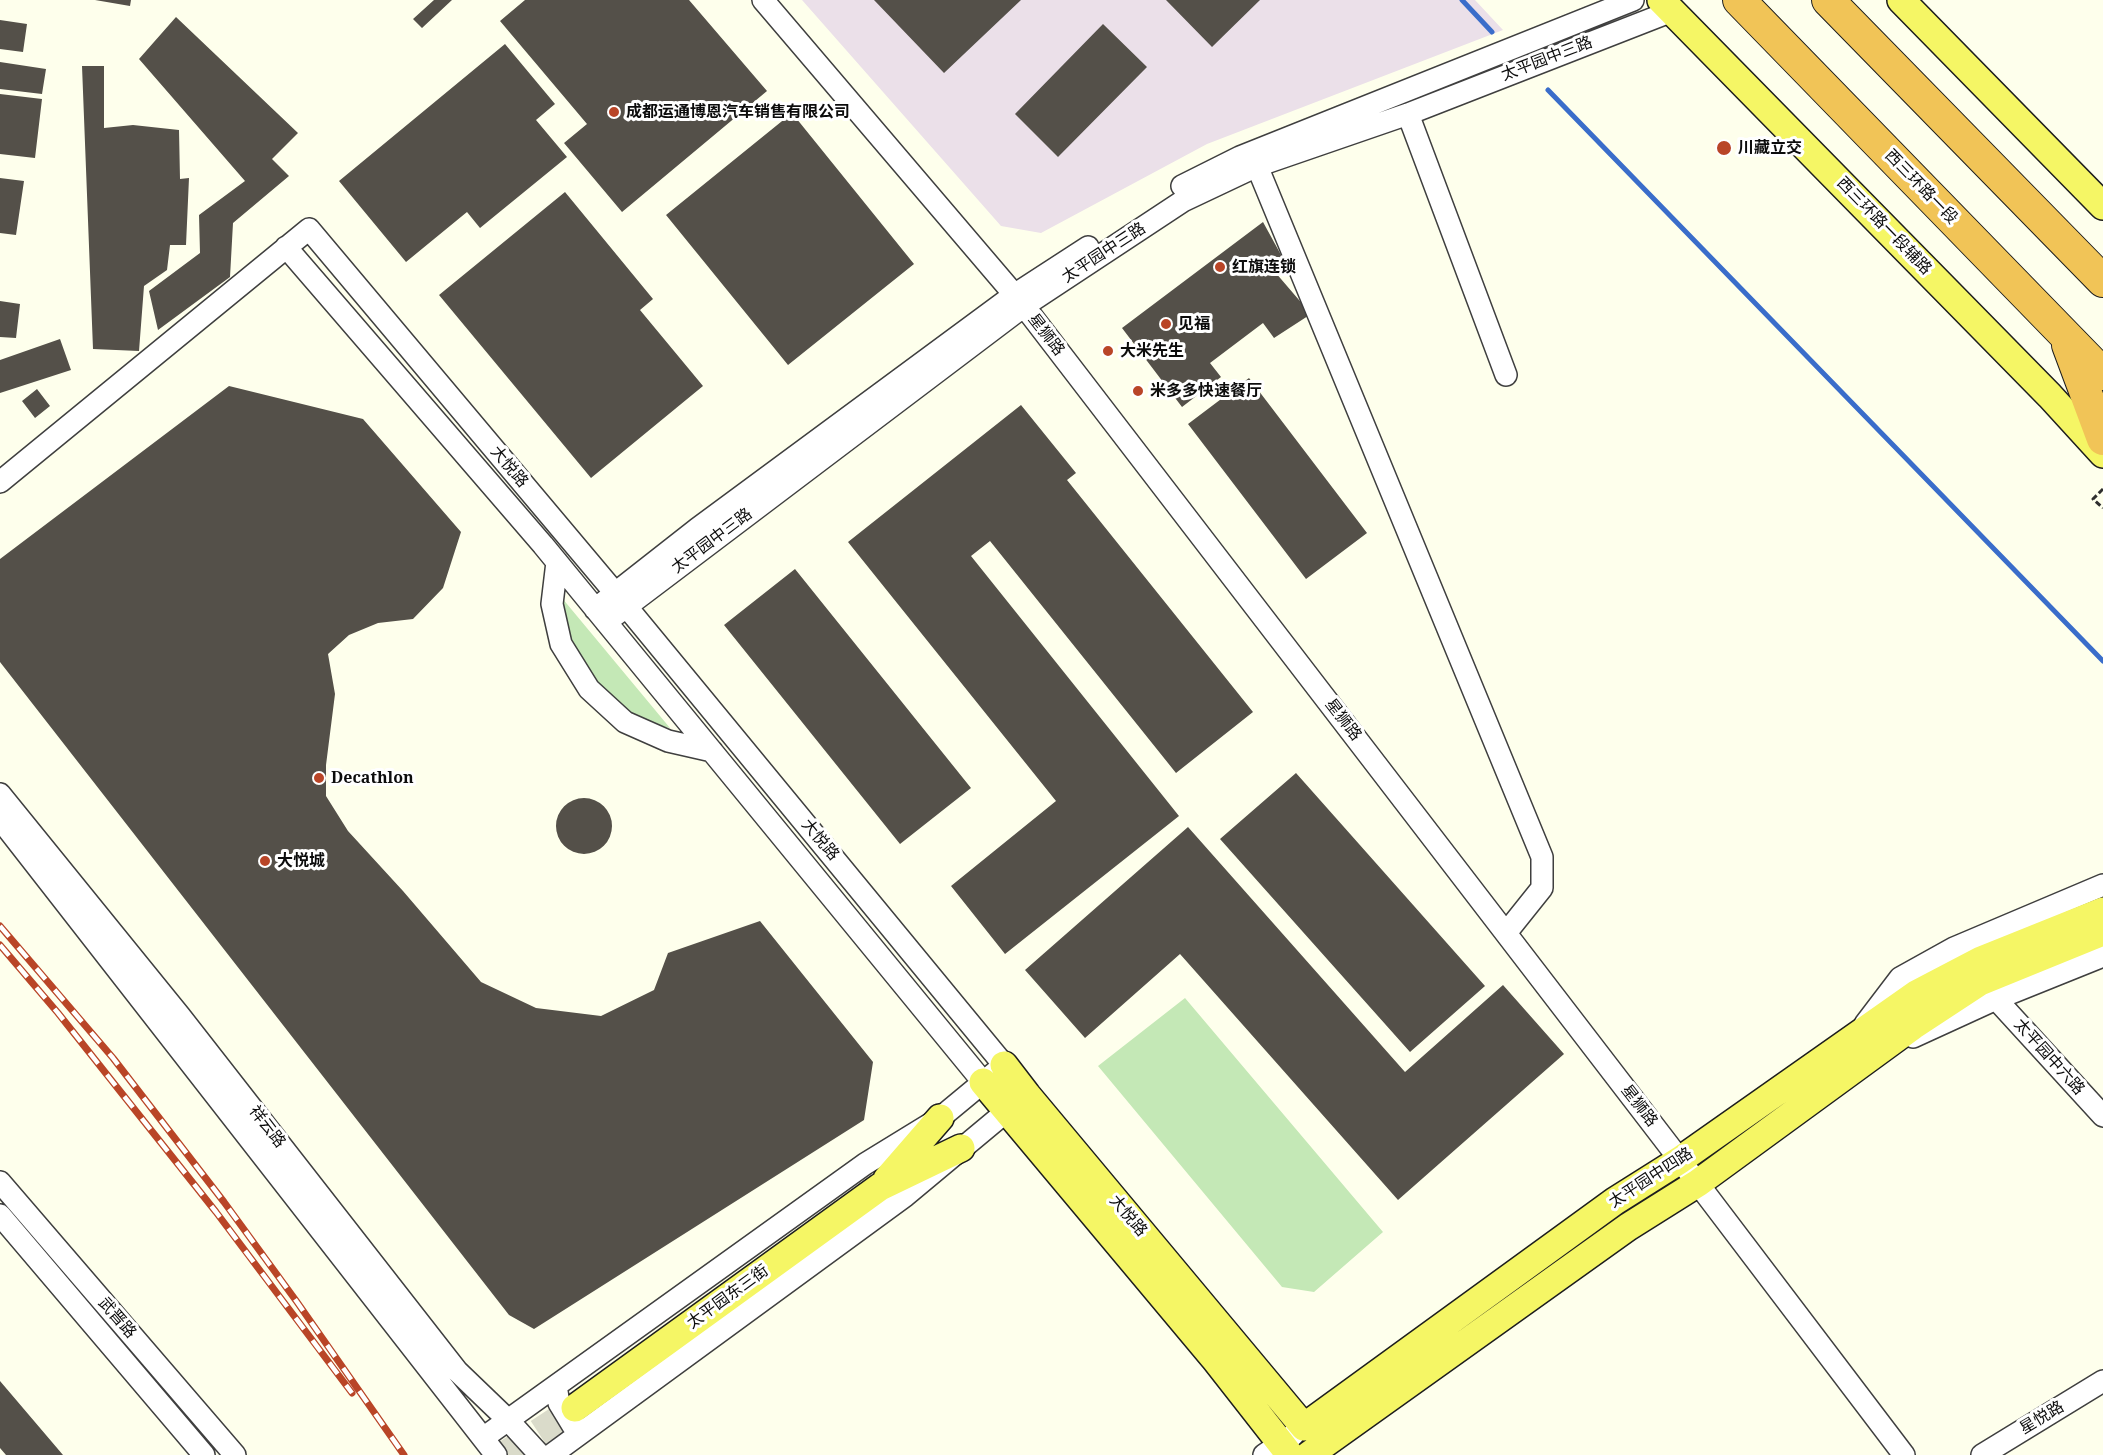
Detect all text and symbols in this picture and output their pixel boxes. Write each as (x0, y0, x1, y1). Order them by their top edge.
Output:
street label: 太平园中三路 (1499, 33, 1595, 85)
place label: 成都运通博恩汽车销售有限公司 (626, 102, 850, 122)
marker: 成都运通博恩汽车销售有限公司 (607, 105, 621, 119)
place label: 川藏立交 (1738, 138, 1802, 158)
marker: 川藏立交 (1715, 139, 1733, 157)
street label: 西三环路一段 (1881, 146, 1961, 228)
street label: 西三环路一段辅路 (1833, 173, 1935, 279)
street label: 太平园中三路 (1059, 219, 1149, 287)
place label: 红旗连锁 (1232, 257, 1296, 277)
marker: 红旗连锁 (1213, 260, 1227, 274)
street label: 星狮路 (1024, 310, 1068, 360)
place label: 见福 (1178, 314, 1210, 334)
marker: 见福 (1159, 317, 1173, 331)
place label: 大米先生 (1120, 341, 1184, 361)
marker: 大米先生 (1101, 344, 1115, 358)
place label: 米多多快速餐厅 (1150, 381, 1262, 401)
marker: 米多多快速餐厅 (1131, 384, 1145, 398)
street label: 大悦路 (486, 442, 532, 492)
street label: 太平园中三路 (668, 504, 756, 578)
street label: 星狮路 (1321, 695, 1365, 745)
place label: Decathlon (331, 768, 414, 788)
marker: Decathlon (312, 771, 326, 785)
street label: 大悦路 (797, 815, 843, 865)
place label: 大悦城 (277, 851, 325, 871)
marker: 大悦城 (258, 854, 272, 868)
street label: 太平园中六路 (2010, 1015, 2088, 1099)
street label: 星狮路 (1617, 1081, 1661, 1131)
street label: 祥云路 (245, 1102, 289, 1152)
street label: 太平园中四路 (1606, 1144, 1696, 1212)
street label: 大悦路 (1105, 1191, 1151, 1241)
street label: 太平园东三街 (684, 1261, 772, 1333)
street label: 武晋路 (94, 1294, 140, 1342)
street label: 星悦路 (2016, 1397, 2068, 1439)

